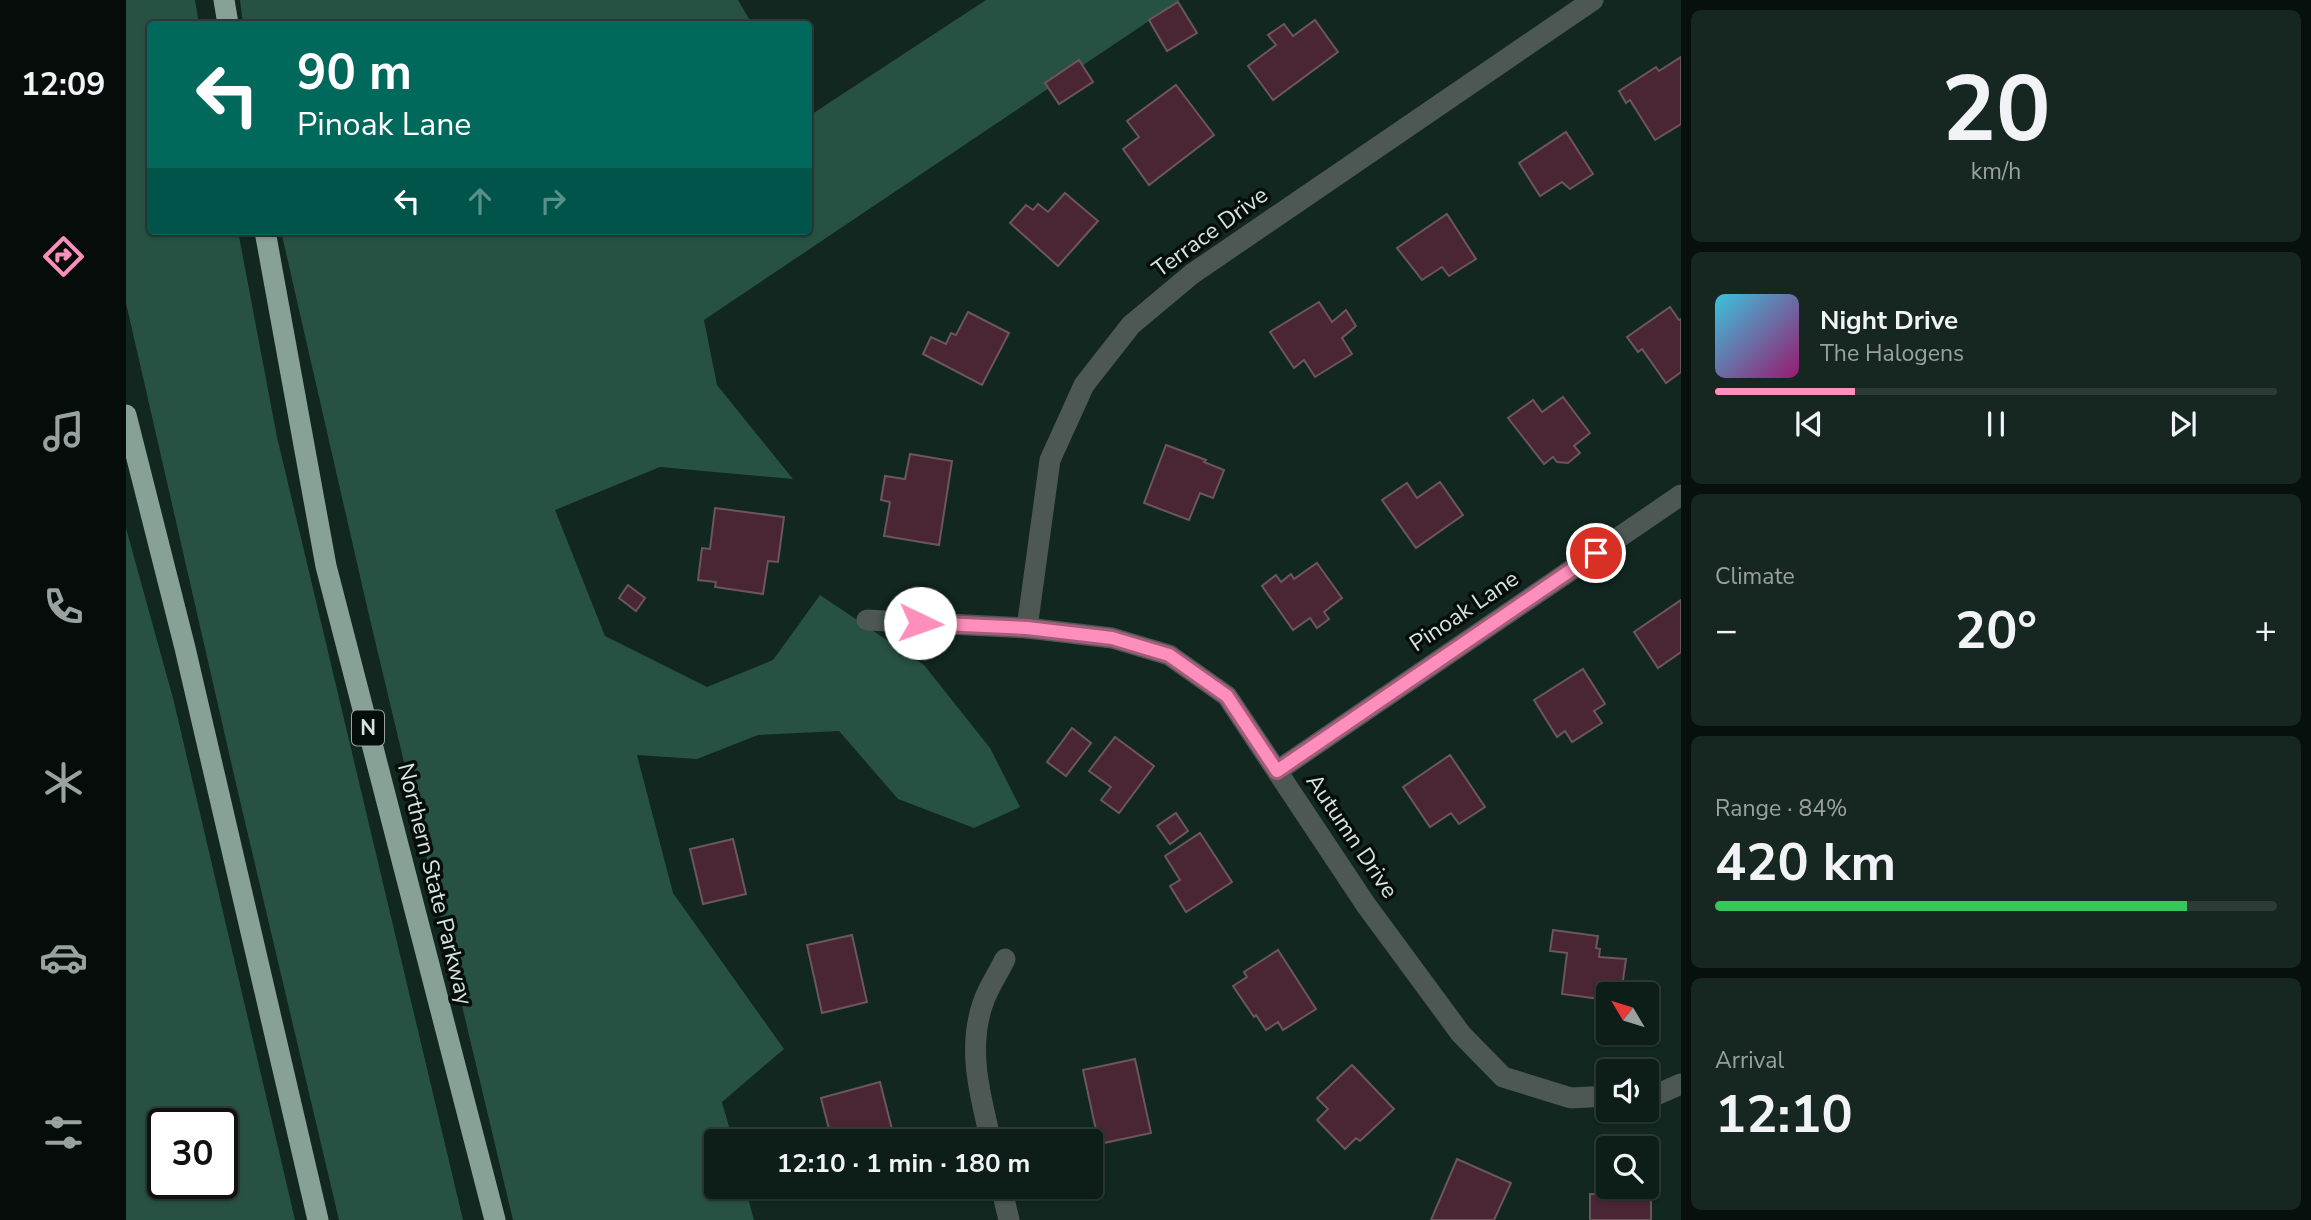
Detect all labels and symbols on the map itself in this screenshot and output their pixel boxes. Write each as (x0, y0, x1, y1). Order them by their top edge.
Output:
street label: Terrace Drive (1146, 179, 1274, 285)
pin (1566, 523, 1626, 583)
street label: Pinoak Lane (1403, 563, 1525, 659)
position arrow (883, 586, 957, 660)
road number: N (352, 710, 384, 746)
street label: Northern State Parkway (390, 760, 480, 1008)
street label: Autumn Drive (1299, 768, 1405, 904)
north arrow (1596, 982, 1659, 1045)
speed limit sign: 30 (147, 1108, 238, 1199)

